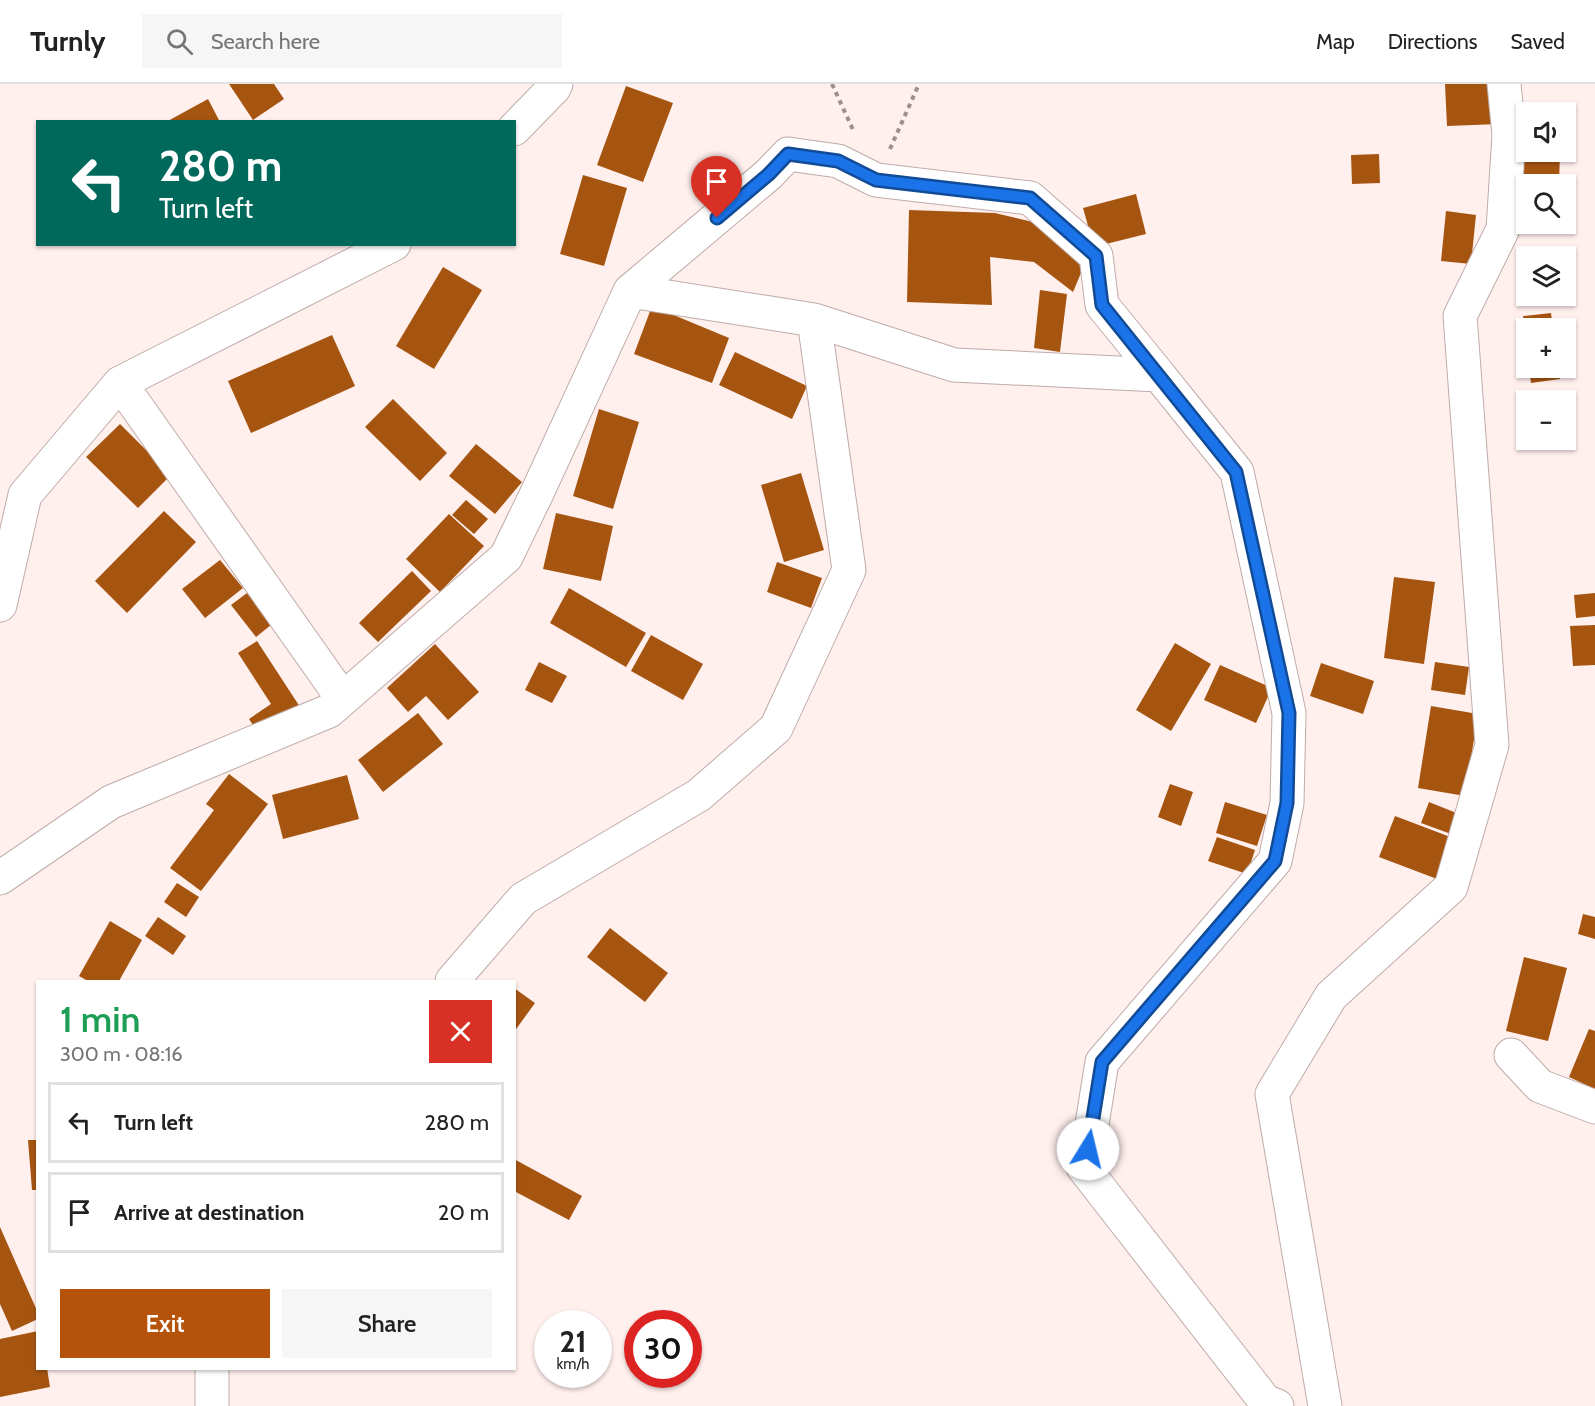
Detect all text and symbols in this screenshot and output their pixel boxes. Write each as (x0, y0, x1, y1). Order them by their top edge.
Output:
search box (142, 14, 562, 68)
text: Turnly (30, 24, 106, 58)
icon: search (163, 25, 196, 58)
text: Search here (211, 28, 320, 55)
text: Map (1316, 29, 1355, 54)
text: Directions (1388, 29, 1477, 54)
text: Saved (1510, 29, 1565, 54)
map controls (1516, 102, 1576, 450)
button: sound (1516, 102, 1576, 162)
text: 280 m (159, 140, 282, 192)
icon: left (60, 144, 138, 222)
pin (691, 156, 742, 218)
icon: arrive (700, 165, 733, 198)
button: search (1516, 174, 1576, 234)
text: Turn left (159, 192, 253, 225)
button: layers (1516, 246, 1576, 306)
button: + (1516, 318, 1576, 378)
button: − (1516, 390, 1576, 450)
text: 1 min (60, 997, 140, 1041)
button: close (429, 1000, 492, 1063)
text: 300 m · 08:16 (60, 1042, 183, 1066)
icon: left (63, 1106, 96, 1139)
text: Turn left (114, 1109, 193, 1136)
text: 280 m (425, 1109, 489, 1136)
position arrow (1056, 1117, 1120, 1181)
icon: arrive (63, 1196, 96, 1229)
text: Arrive at destination (114, 1199, 304, 1226)
text: 20 m (438, 1199, 489, 1226)
button: Exit (60, 1289, 270, 1358)
button: Share (282, 1289, 492, 1358)
speed limit sign: 30 (624, 1310, 702, 1388)
text: 21 (560, 1323, 586, 1360)
text: km/h (557, 1355, 589, 1373)

